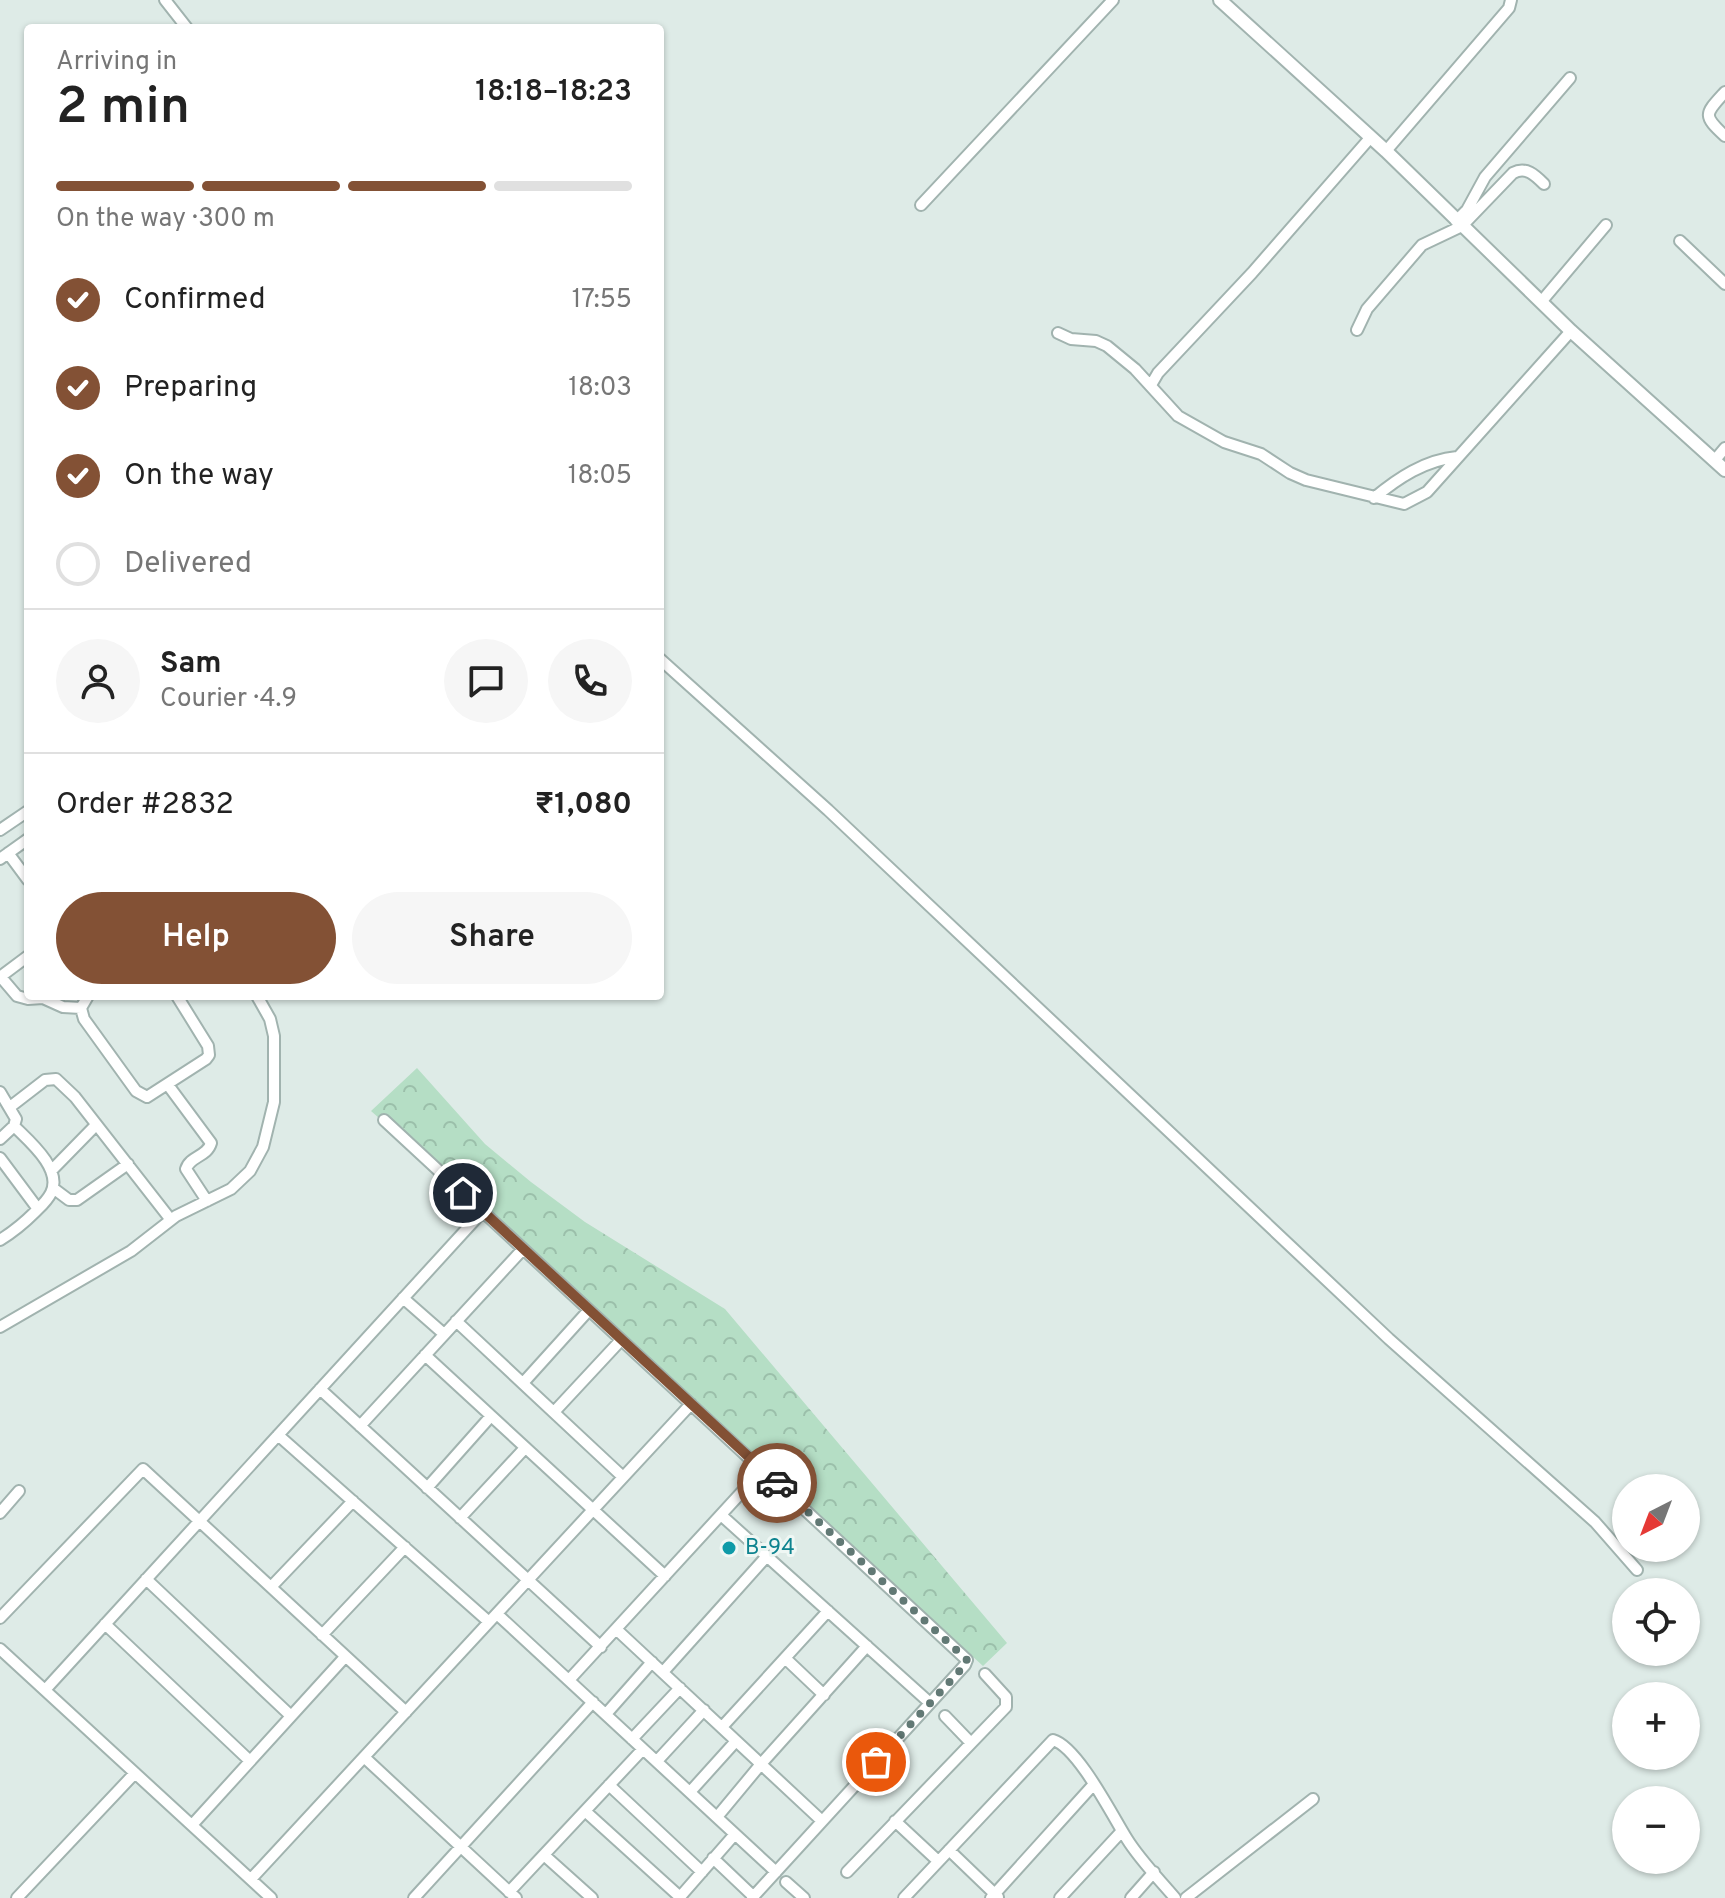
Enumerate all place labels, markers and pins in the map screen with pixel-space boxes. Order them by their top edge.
pin [429,1159,497,1227]
place label: B-94 [745,1535,795,1562]
marker: B-94 [720,1539,738,1557]
pin [842,1728,910,1796]

